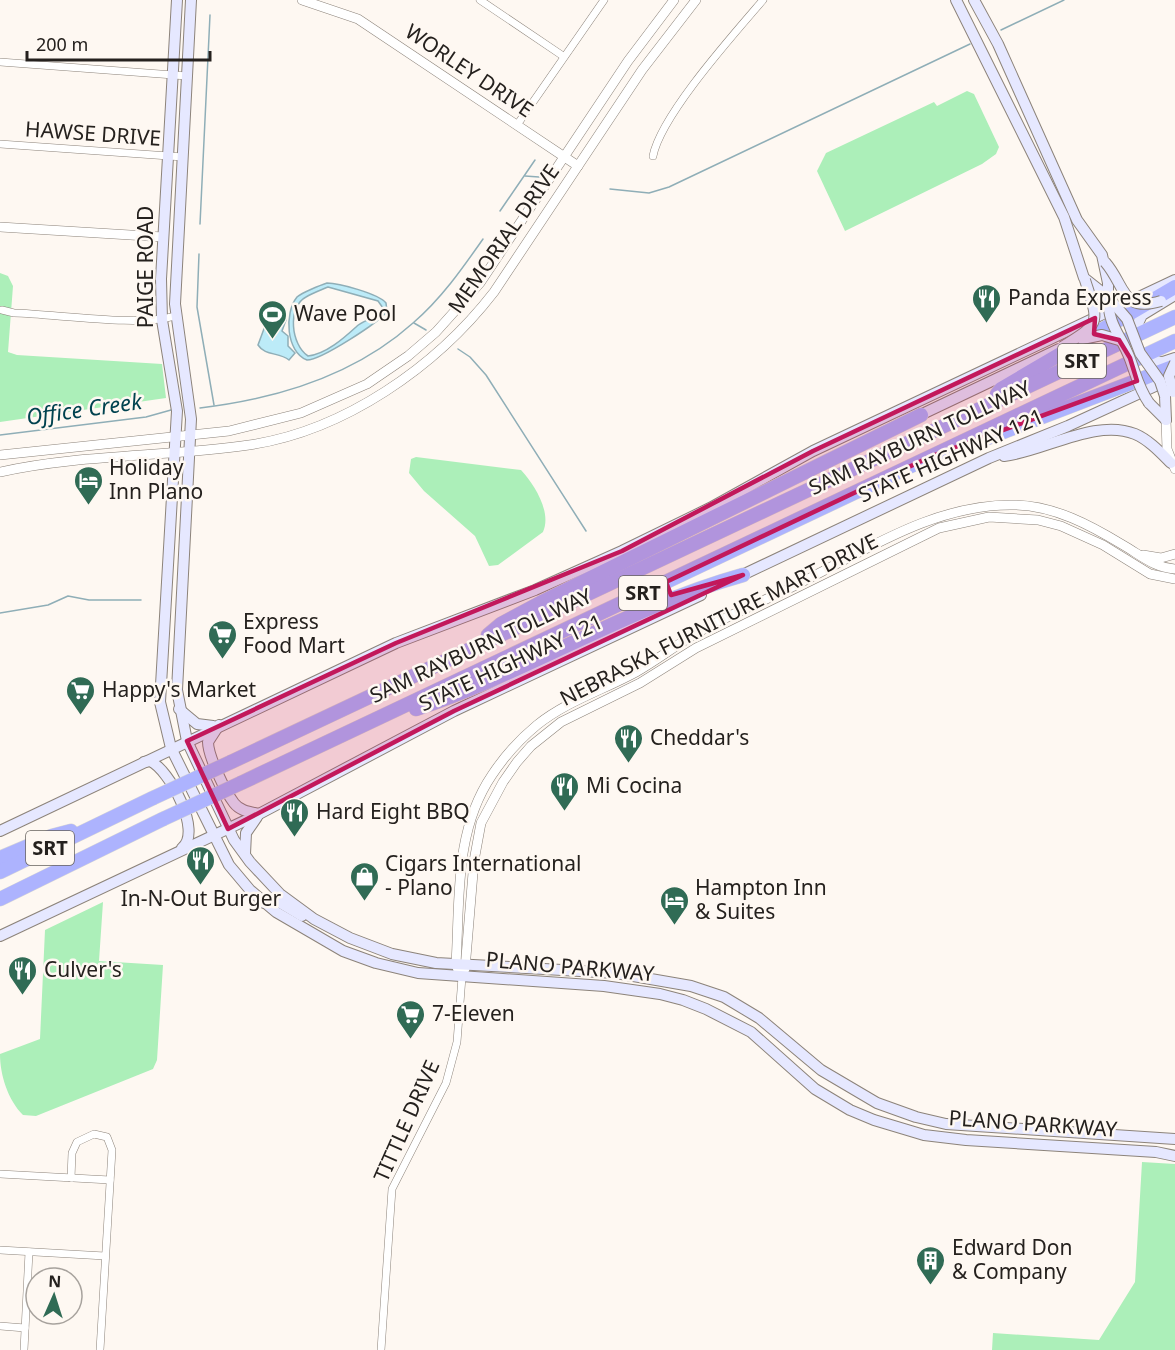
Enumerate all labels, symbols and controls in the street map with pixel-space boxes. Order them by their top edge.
street label: WORLEY DRIVE [400,17,539,123]
scale bar [27,24,210,62]
text: 200 m [36,32,88,56]
street label: HAWSE DRIVE [24,114,162,152]
street label: MEMORIAL DRIVE [441,158,565,319]
street label: PAIGE ROAD [131,206,159,328]
restaurant icon: Panda Express [971,282,1003,324]
place label: Panda Express [1008,283,1152,311]
sports icon: Wave Pool [257,298,289,340]
place label: Wave Pool [294,299,396,327]
road number: SRT [1058,344,1106,378]
street label: SAM RAYBURN TOLLWAY [804,373,1035,501]
water label: Office Creek [24,385,145,431]
street label: STATE HIGHWAY 121 [853,402,1048,509]
place label: Holiday Inn Plano [109,453,203,505]
hotel icon: Holiday Inn Plano [72,464,104,506]
street label: NEBRASKA FURNITURE MART DRIVE [555,526,882,712]
road number: SRT [619,576,667,610]
street label: SAM RAYBURN TOLLWAY [365,581,596,709]
place label: Express Food Mart [243,607,345,659]
street label: STATE HIGHWAY 121 [414,607,607,717]
supermarket icon: Express Food Mart [206,618,238,660]
supermarket icon: Happy's Market [65,674,97,716]
place label: Happy's Market [102,675,256,703]
restaurant icon: Cheddar's [613,722,645,764]
place label: Cheddar's [650,723,749,751]
restaurant icon: Mi Cocina [549,770,581,812]
place label: Mi Cocina [586,771,682,799]
restaurant icon: Hard Eight BBQ [279,796,311,838]
place label: Hard Eight BBQ [316,797,470,825]
road number: SRT [26,831,74,865]
restaurant icon: In-N-Out Burger [185,844,217,886]
place label: Cigars International - Plano [385,849,581,901]
shop icon: Cigars International - Plano [348,860,380,902]
place label: Hampton Inn & Suites [695,873,827,925]
place label: In-N-Out Burger [121,884,282,912]
hotel icon: Hampton Inn & Suites [658,884,690,926]
street label: PLANO PARKWAY [485,945,656,987]
restaurant icon: Culver's [7,954,39,996]
place label: Culver's [44,955,122,983]
supermarket icon: 7-Eleven [395,998,427,1040]
place label: 7-Eleven [432,999,515,1027]
street label: TITTLE DRIVE [367,1055,445,1186]
street label: PLANO PARKWAY [948,1103,1118,1143]
place label: Edward Don & Company [952,1233,1073,1285]
building icon: Edward Don & Company [915,1244,947,1286]
north arrow [24,1266,84,1326]
text: N [48,1270,62,1292]

